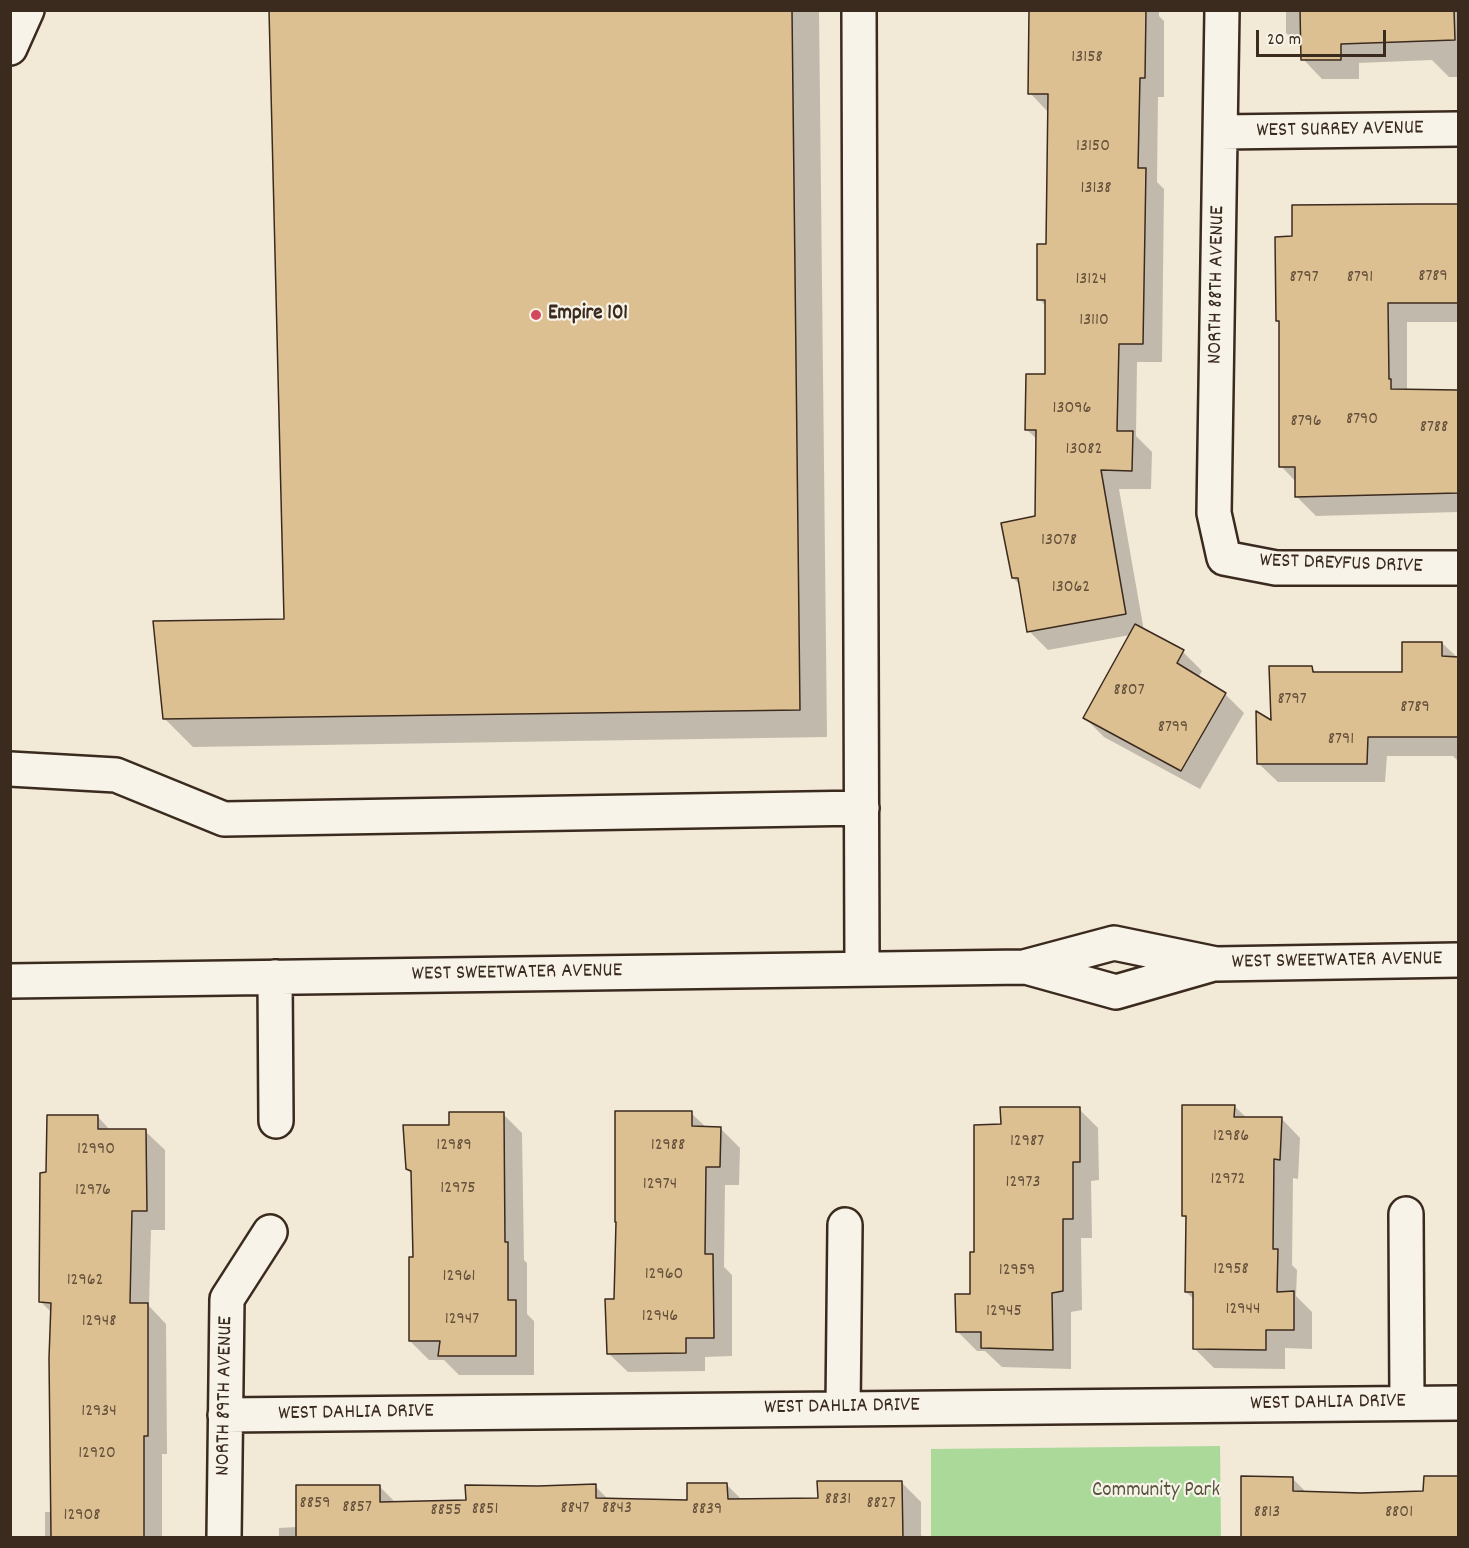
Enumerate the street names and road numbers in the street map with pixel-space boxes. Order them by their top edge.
street label: WEST SURREY AVENUE [1256,117,1424,145]
street label: NORTH 88TH AVENUE [1204,206,1232,364]
street label: WEST DREYFUS DRIVE [1259,550,1423,580]
street label: WEST SWEETWATER AVENUE [1232,948,1442,976]
street label: WEST SWEETWATER AVENUE [412,960,622,988]
street label: NORTH 89TH AVENUE [212,1316,240,1476]
street label: WEST DAHLIA DRIVE [1250,1390,1406,1418]
street label: WEST DAHLIA DRIVE [764,1394,920,1422]
street label: WEST DAHLIA DRIVE [278,1400,434,1428]

